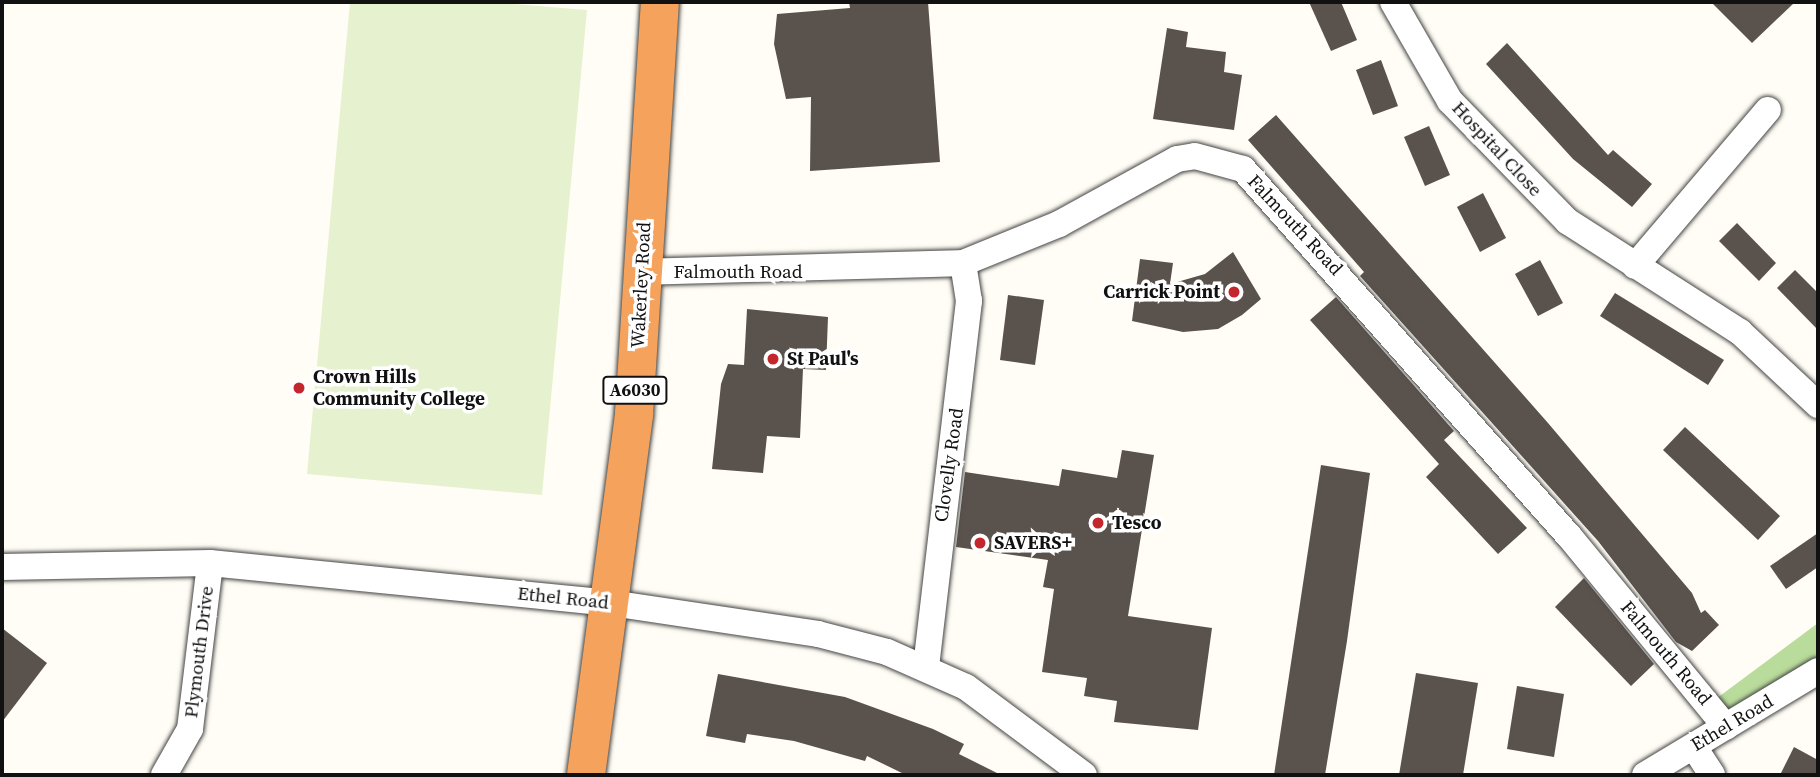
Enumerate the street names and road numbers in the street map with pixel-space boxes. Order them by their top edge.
street label: Hospital Close [1447,97,1547,201]
street label: Falmouth Road [1243,170,1347,280]
street label: Wakerley Road [626,221,656,349]
street label: Falmouth Road [673,261,803,283]
road number: A6030 [602,376,668,404]
street label: Clovelly Road [930,406,968,524]
street label: Ethel Road [516,582,610,614]
street label: Plymouth Drive [180,585,218,719]
street label: Falmouth Road [1616,596,1716,710]
street label: Ethel Road [1687,690,1777,756]

